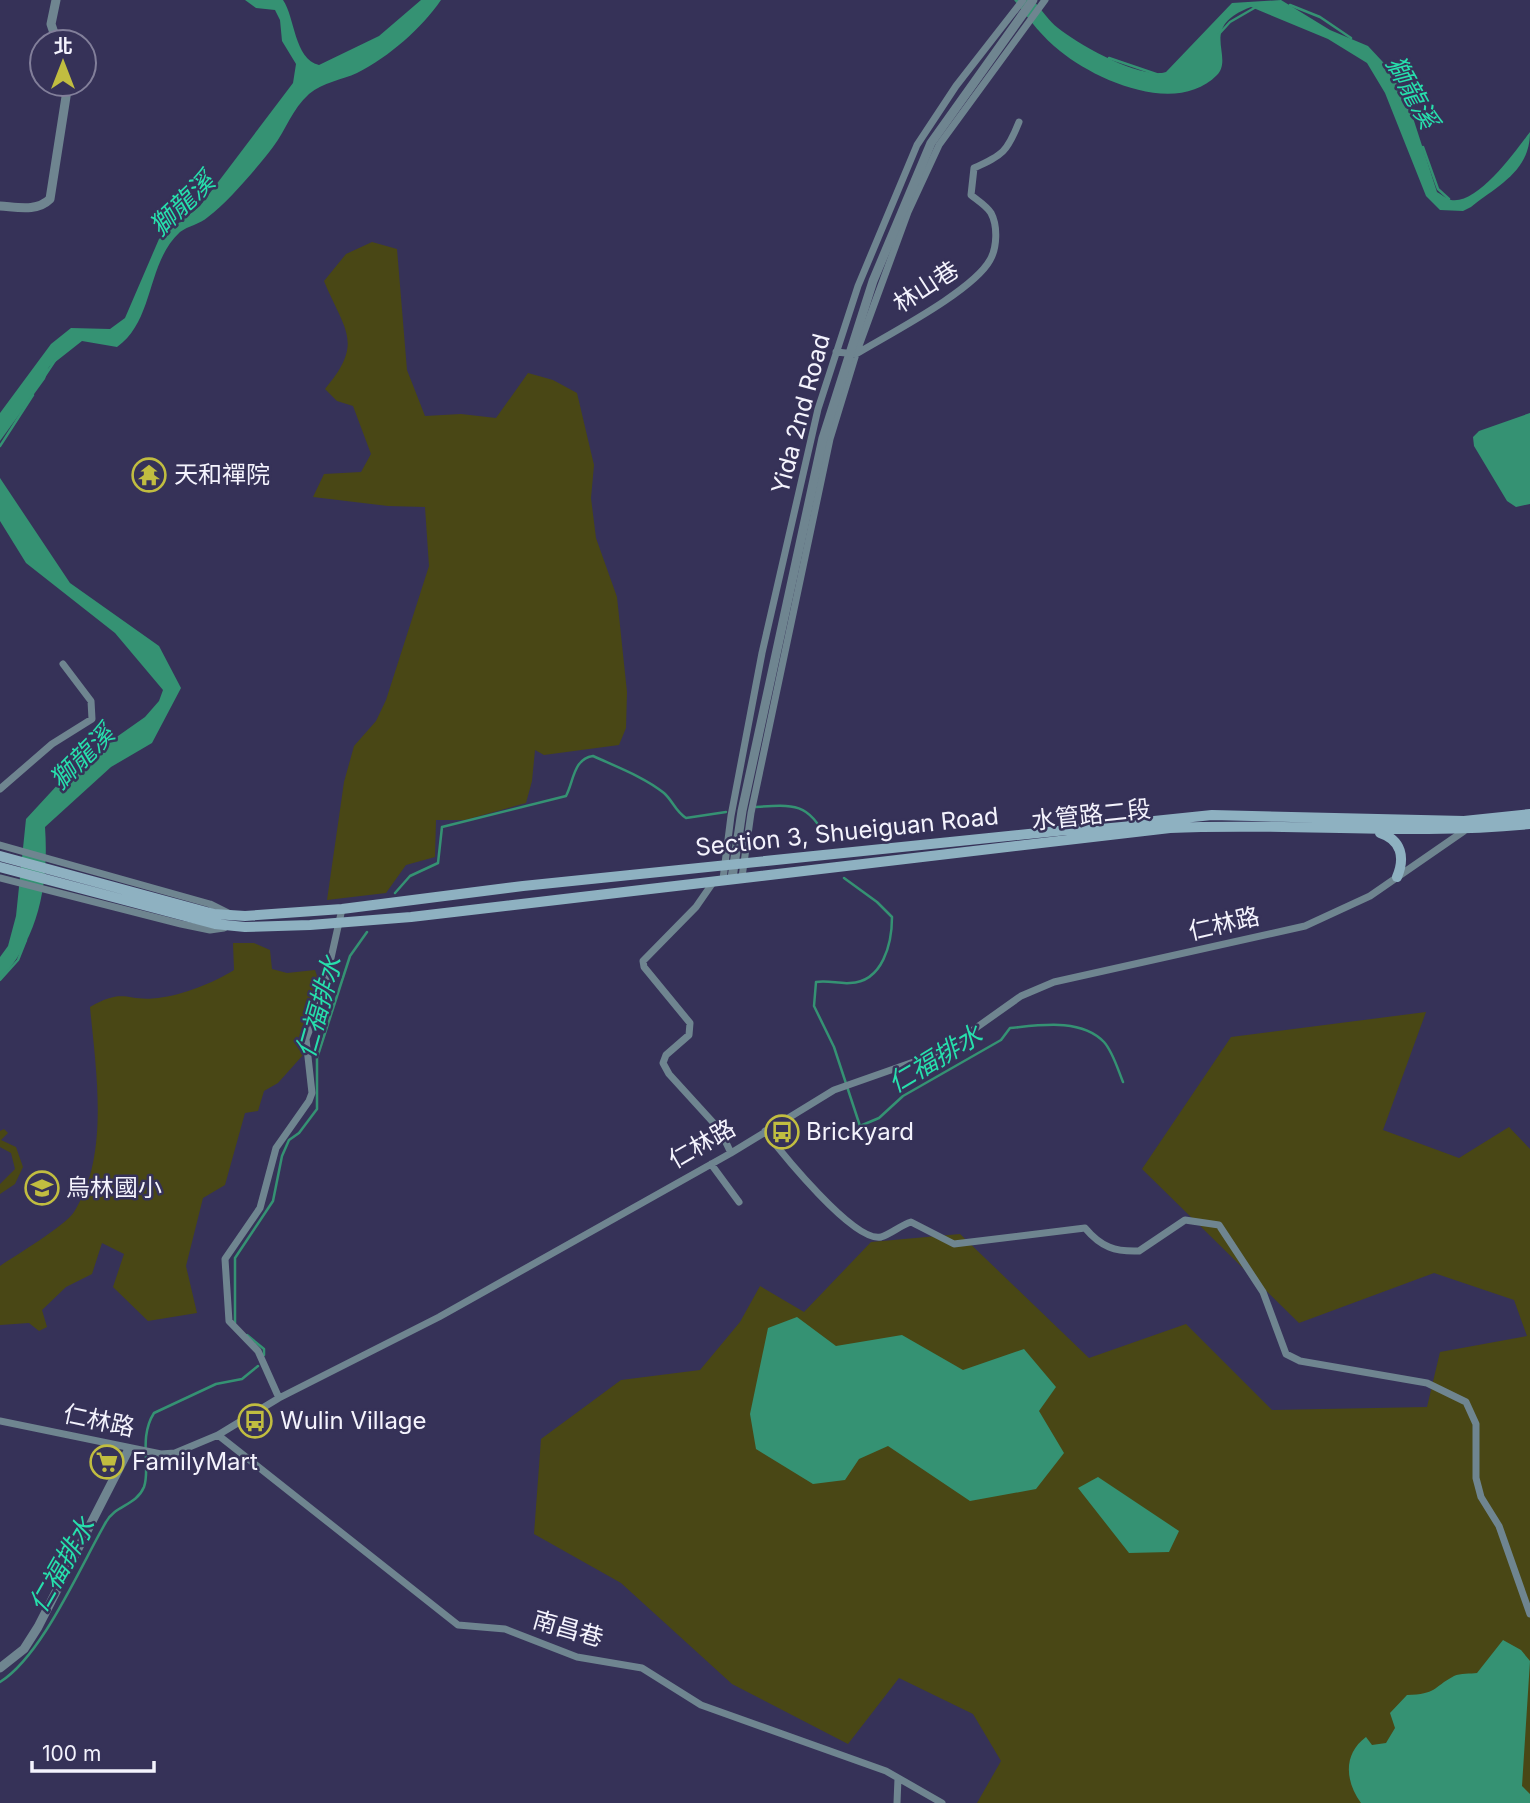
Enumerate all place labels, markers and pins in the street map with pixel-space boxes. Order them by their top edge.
temple icon: 天和禪院 [130,456,168,494]
place label: 天和禪院 [174,460,270,489]
bus stop icon: Brickyard [763,1113,801,1151]
place label: Brickyard [806,1117,914,1146]
school or university icon: 烏林國小 [23,1169,61,1207]
place label: 烏林國小 [66,1173,162,1202]
bus stop icon: Wulin Village [236,1402,274,1440]
place label: Wulin Village [280,1406,427,1435]
supermarket icon: FamilyMart [88,1443,126,1481]
place label: FamilyMart [132,1447,258,1476]

